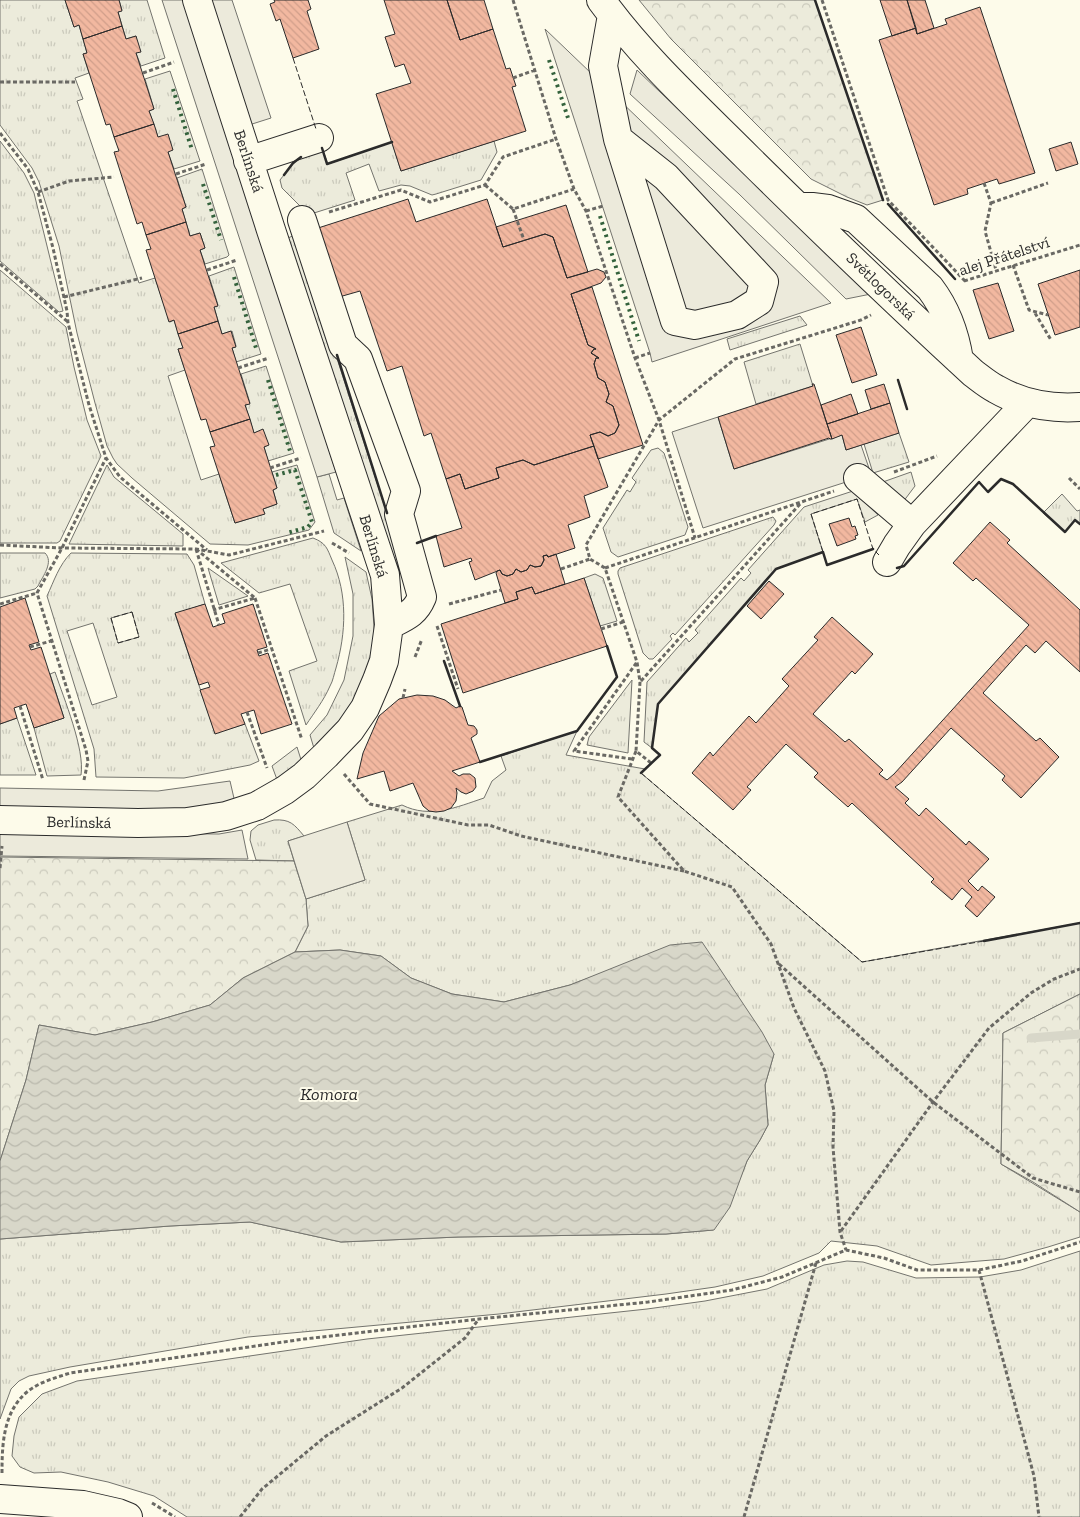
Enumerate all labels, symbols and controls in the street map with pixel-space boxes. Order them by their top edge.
street label: Berlínská [230,127,268,195]
street label: alej Přátelství [956,232,1052,280]
street label: Světlogorská [842,248,920,324]
street label: Berlínská [355,512,393,580]
street label: Berlínská [46,812,112,832]
water label: Komora [300,1083,358,1105]

